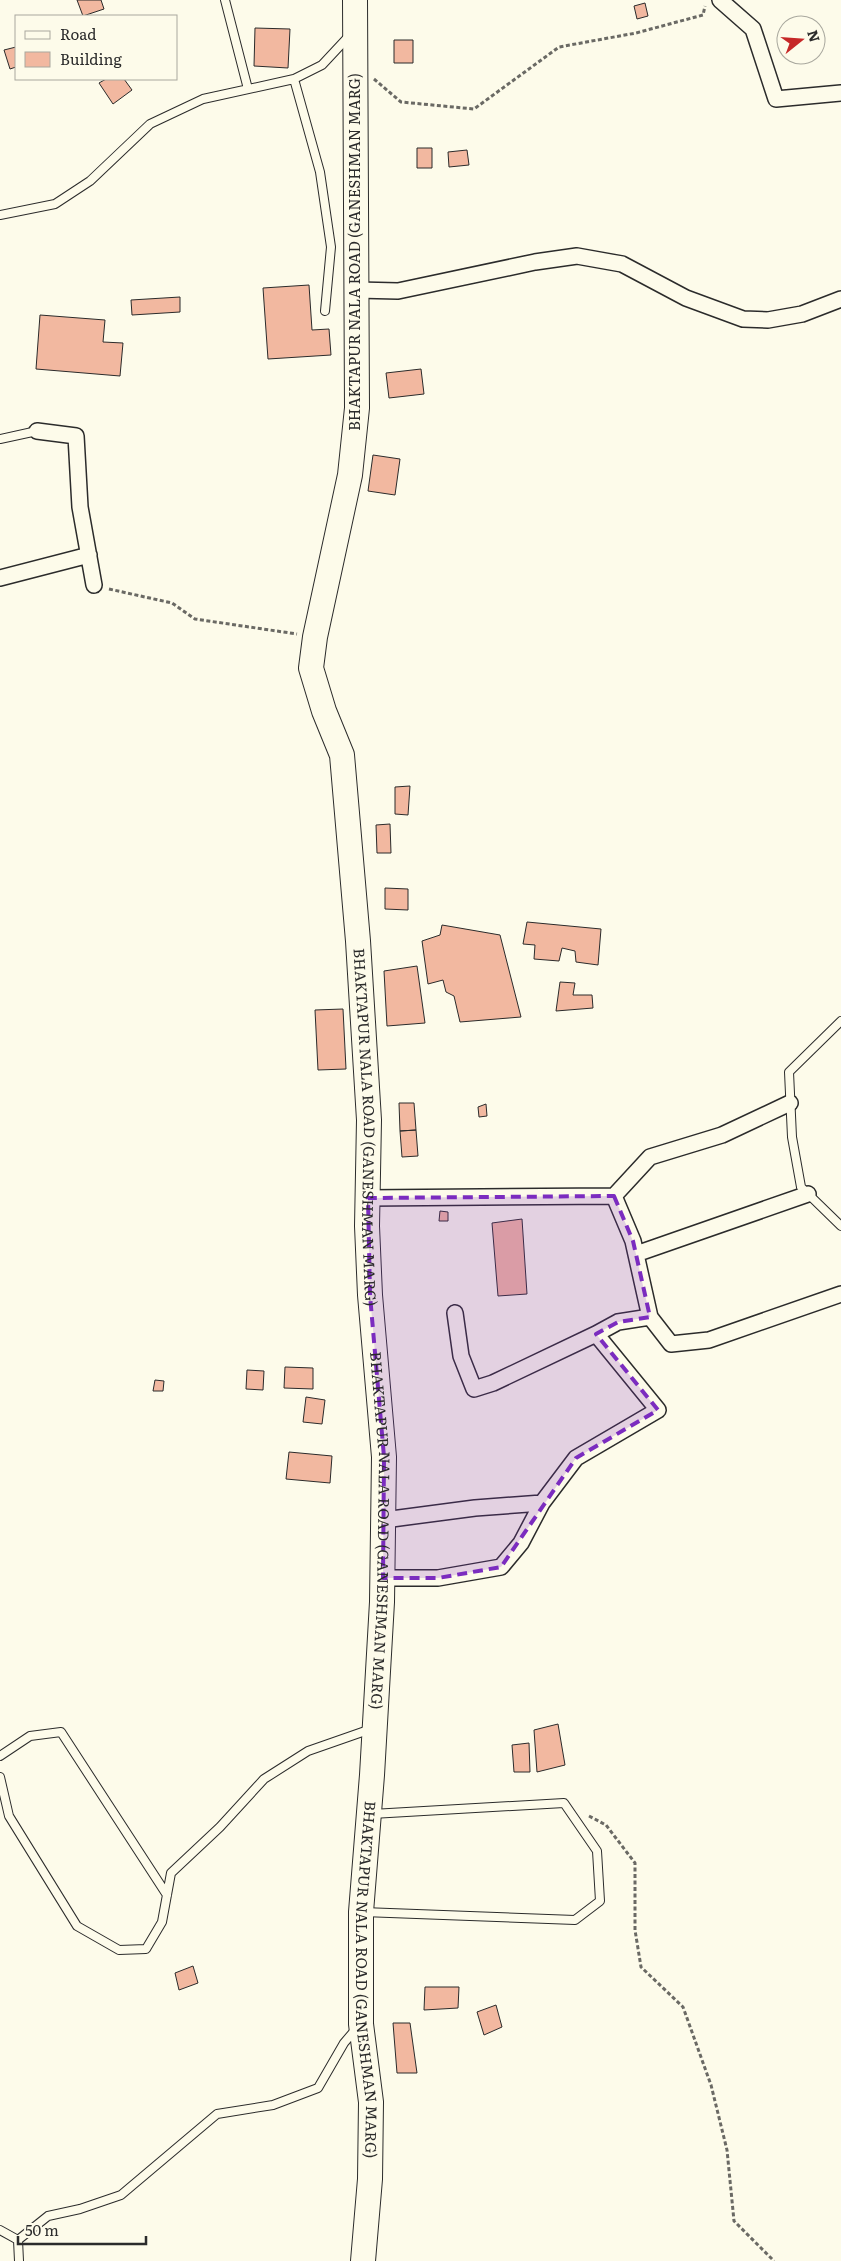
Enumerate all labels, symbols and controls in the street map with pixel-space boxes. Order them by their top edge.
legend [15,15,178,80]
north arrow [776,15,826,65]
text: Road [60,22,96,45]
text: N [803,27,826,45]
text: Building [60,47,122,70]
street label: BHAKTAPUR NALA ROAD (GANESHMAN MARG) [342,73,365,431]
street label: BHAKTAPUR NALA ROAD (GANESHMAN MARG) [348,947,384,1307]
street label: BHAKTAPUR NALA ROAD (GANESHMAN MARG) [365,1351,397,1710]
street label: BHAKTAPUR NALA ROAD (GANESHMAN MARG) [351,1800,384,2158]
scale bar [18,2214,145,2246]
text: 50 m [25,2218,59,2241]

